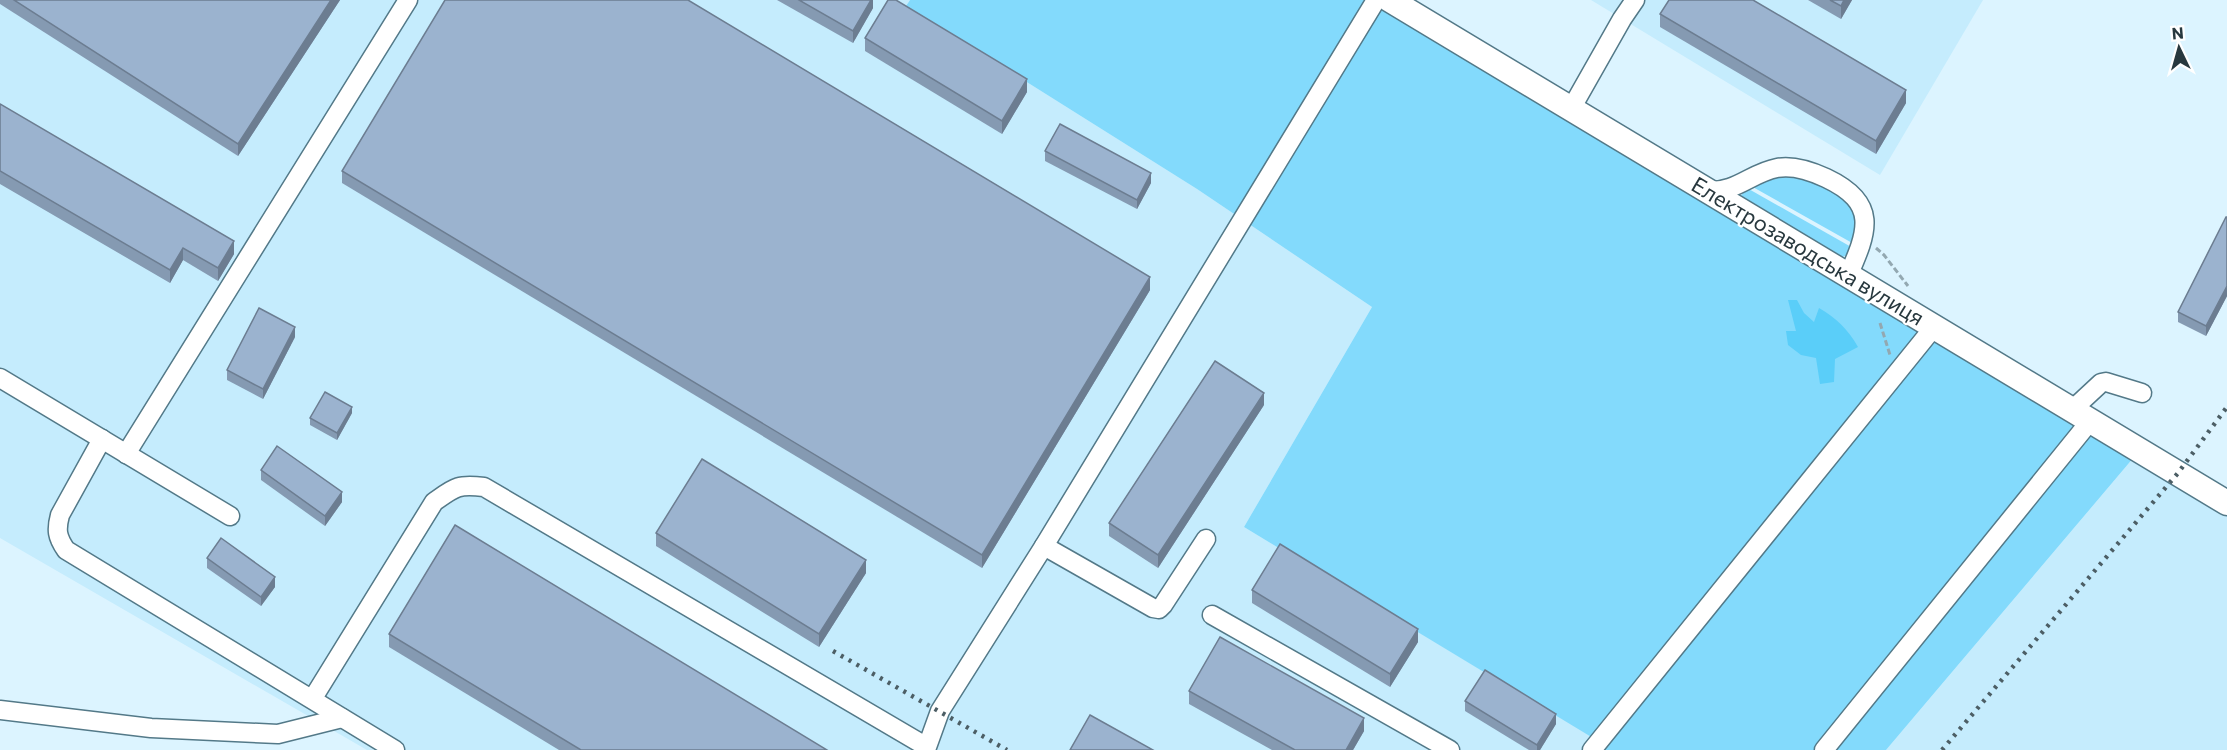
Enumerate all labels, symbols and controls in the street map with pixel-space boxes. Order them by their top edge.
north arrow [2149,18,2209,78]
text: N [2171,23,2184,43]
street label: Електрозаводська вулиця [1687,170,1929,331]

